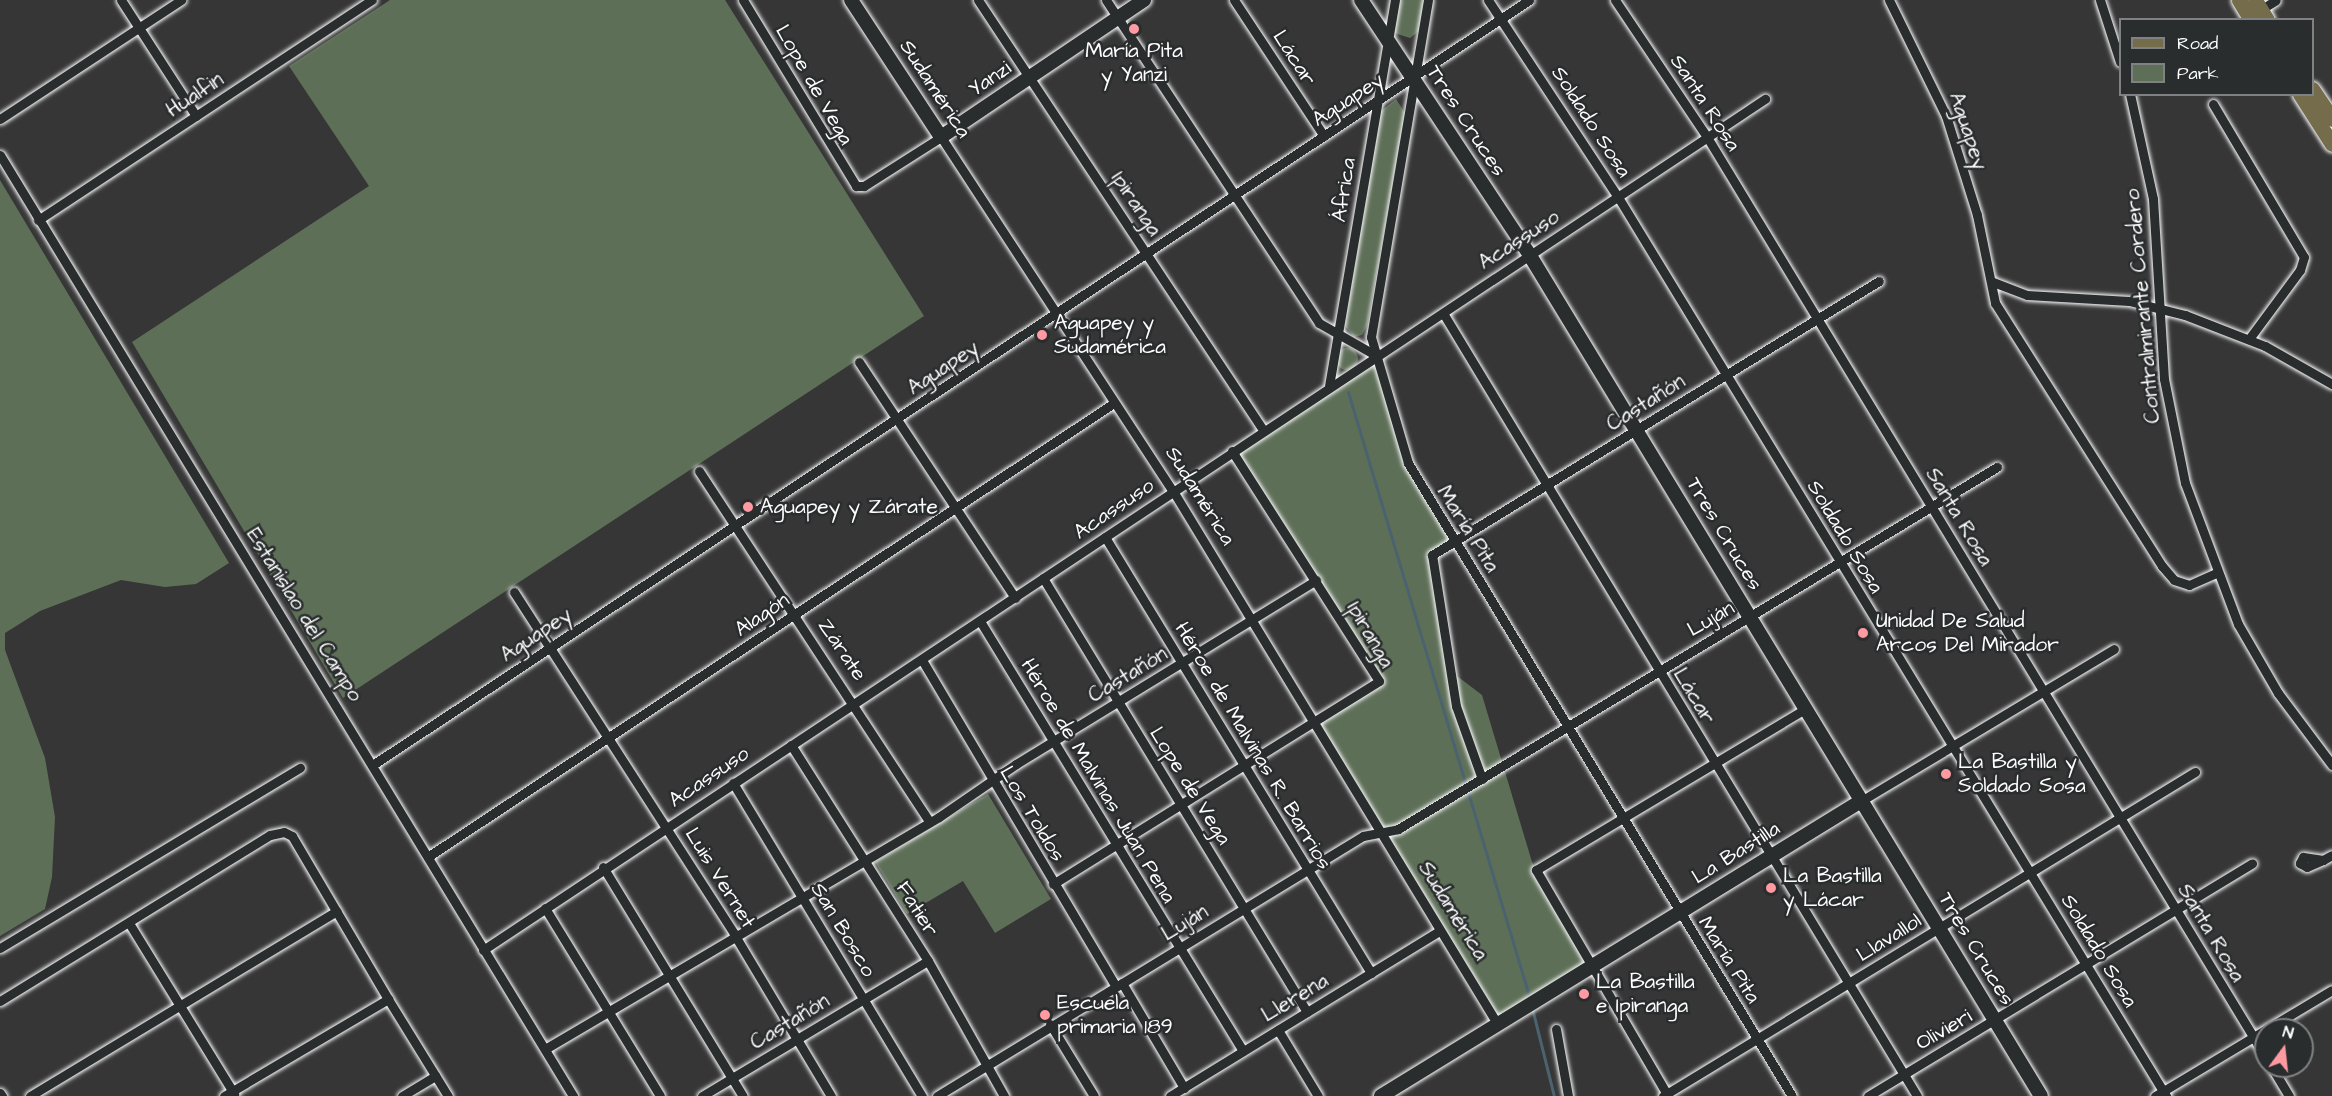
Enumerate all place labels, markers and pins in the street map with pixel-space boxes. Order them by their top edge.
marker: María Pita y Yanzi [1127,22,1141,36]
place label: María Pita y Yanzi [1085,38,1183,88]
place label: Aguapey y Sudamérica [1054,310,1166,360]
marker: Aguapey y Sudamérica [1035,328,1049,342]
place label: Aguapey y Zárate [760,494,938,520]
marker: Aguapey y Zárate [741,500,755,514]
place label: Unidad De Salud Arcos Del Mirador [1876,608,2059,658]
marker: Unidad De Salud Arcos Del Mirador [1854,624,1872,642]
place label: La Bastilla y Soldado Sosa [1958,749,2086,799]
marker: La Bastilla y Soldado Sosa [1939,767,1953,781]
place label: La Bastilla y Lácar [1783,863,1882,913]
marker: La Bastilla y Lácar [1764,881,1778,895]
place label: La Bastilla e Ipiranga [1596,969,1695,1019]
marker: La Bastilla e Ipiranga [1577,987,1591,1001]
place label: Escuela primaria 189 [1057,990,1173,1040]
marker: Escuela primaria 189 [1038,1008,1052,1022]

